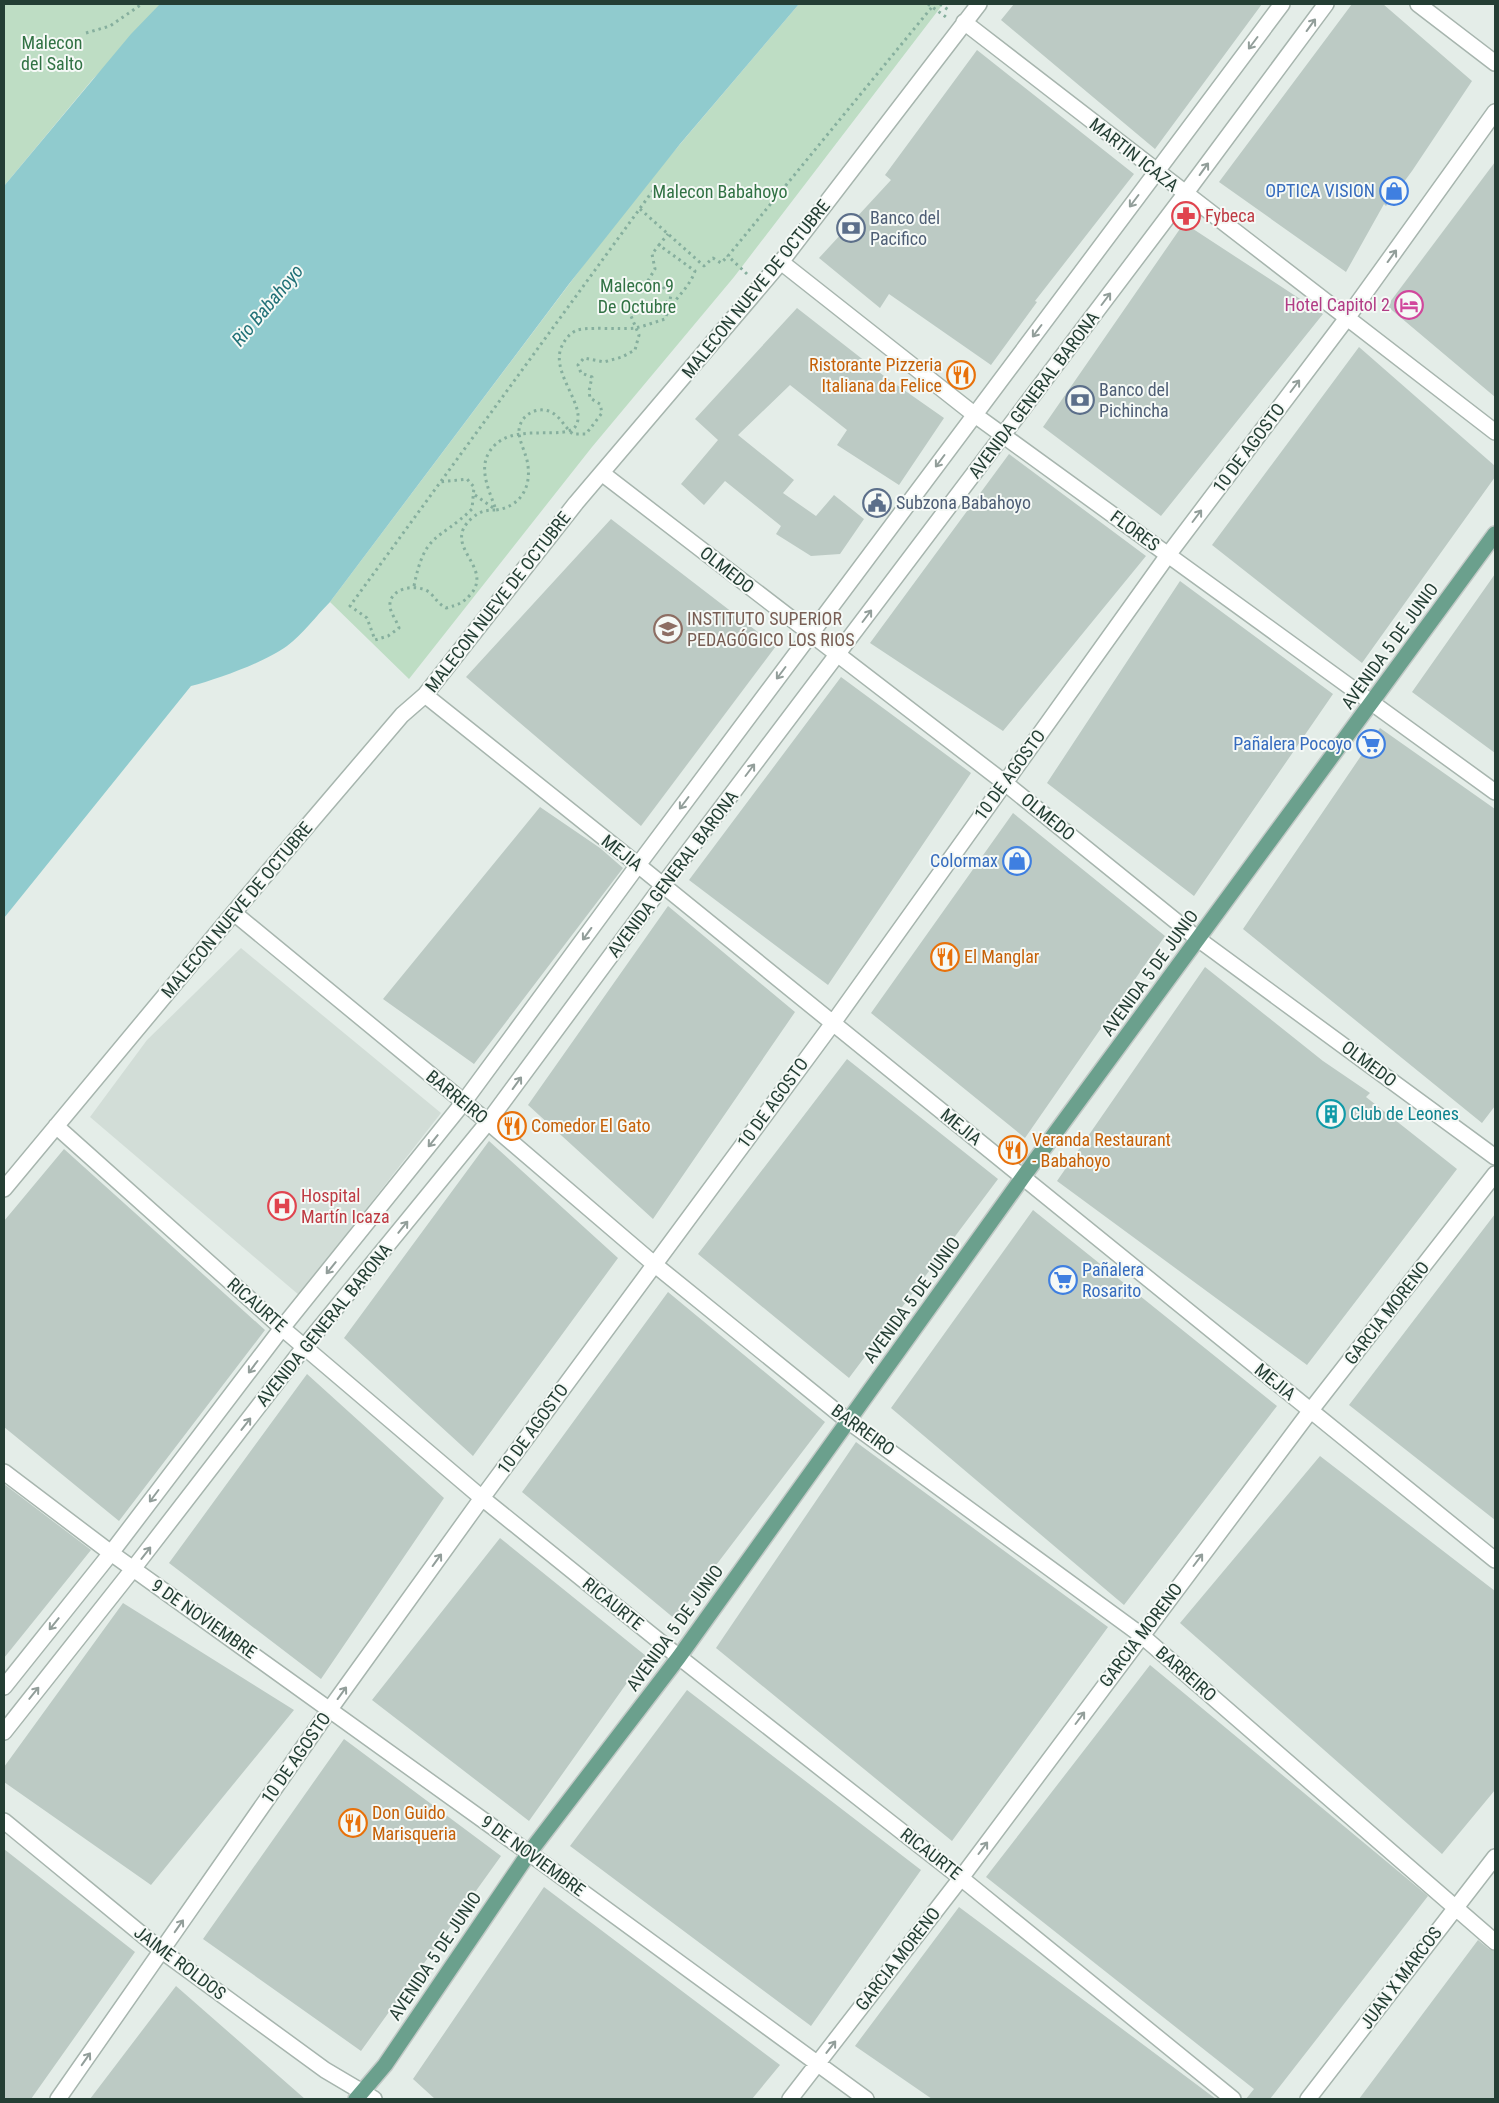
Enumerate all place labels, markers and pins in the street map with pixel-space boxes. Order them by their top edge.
shop icon: OPTICA VISION [1379,176,1409,206]
place label: OPTICA VISION [1265,180,1375,201]
pharmacy icon: Fybeca [1171,201,1201,231]
place label: Fybeca [1205,205,1255,226]
place label: Banco del Pacifico [870,207,940,249]
bank icon: Banco del Pacifico [836,213,866,243]
hotel icon: Hotel Capitol 2 [1394,290,1424,320]
place label: Hotel Capitol 2 [1285,294,1390,315]
place label: Ristorante Pizzeria Italiana da Felice [809,354,942,396]
restaurant icon: Ristorante Pizzeria Italiana da Felice [946,360,976,390]
place label: Banco del Pichincha [1099,379,1169,421]
bank icon: Banco del Pichincha [1065,385,1095,415]
public building icon: Subzona Babahoyo [862,488,892,518]
place label: Subzona Babahoyo [896,492,1031,513]
place label: INSTITUTO SUPERIOR PEDAGÓGICO LOS RIOS [687,608,855,650]
school or university icon: INSTITUTO SUPERIOR PEDAGÓGICO LOS RIOS [653,614,683,644]
supermarket icon: Pañalera Pocoyo [1356,729,1386,759]
place label: Pañalera Pocoyo [1233,733,1352,754]
shop icon: Colormax [1002,846,1032,876]
place label: Colormax [930,850,998,871]
restaurant icon: El Manglar [930,942,960,972]
place label: El Manglar [964,946,1040,967]
building icon: Club de Leones [1316,1099,1346,1129]
place label: Club de Leones [1350,1103,1459,1124]
restaurant icon: Comedor El Gato [497,1111,527,1141]
place label: Comedor El Gato [531,1115,650,1136]
place label: Veranda Restaurant - Babahoyo [1032,1129,1171,1171]
restaurant icon: Veranda Restaurant - Babahoyo [998,1135,1028,1165]
place label: Hospital Martín Icaza [301,1185,390,1227]
hospital icon: Hospital Martín Icaza [267,1191,297,1221]
place label: Pañalera Rosarito [1082,1259,1144,1301]
supermarket icon: Pañalera Rosarito [1048,1265,1078,1295]
place label: Don Guido Marisqueria [372,1802,456,1844]
restaurant icon: Don Guido Marisqueria [338,1808,368,1838]

